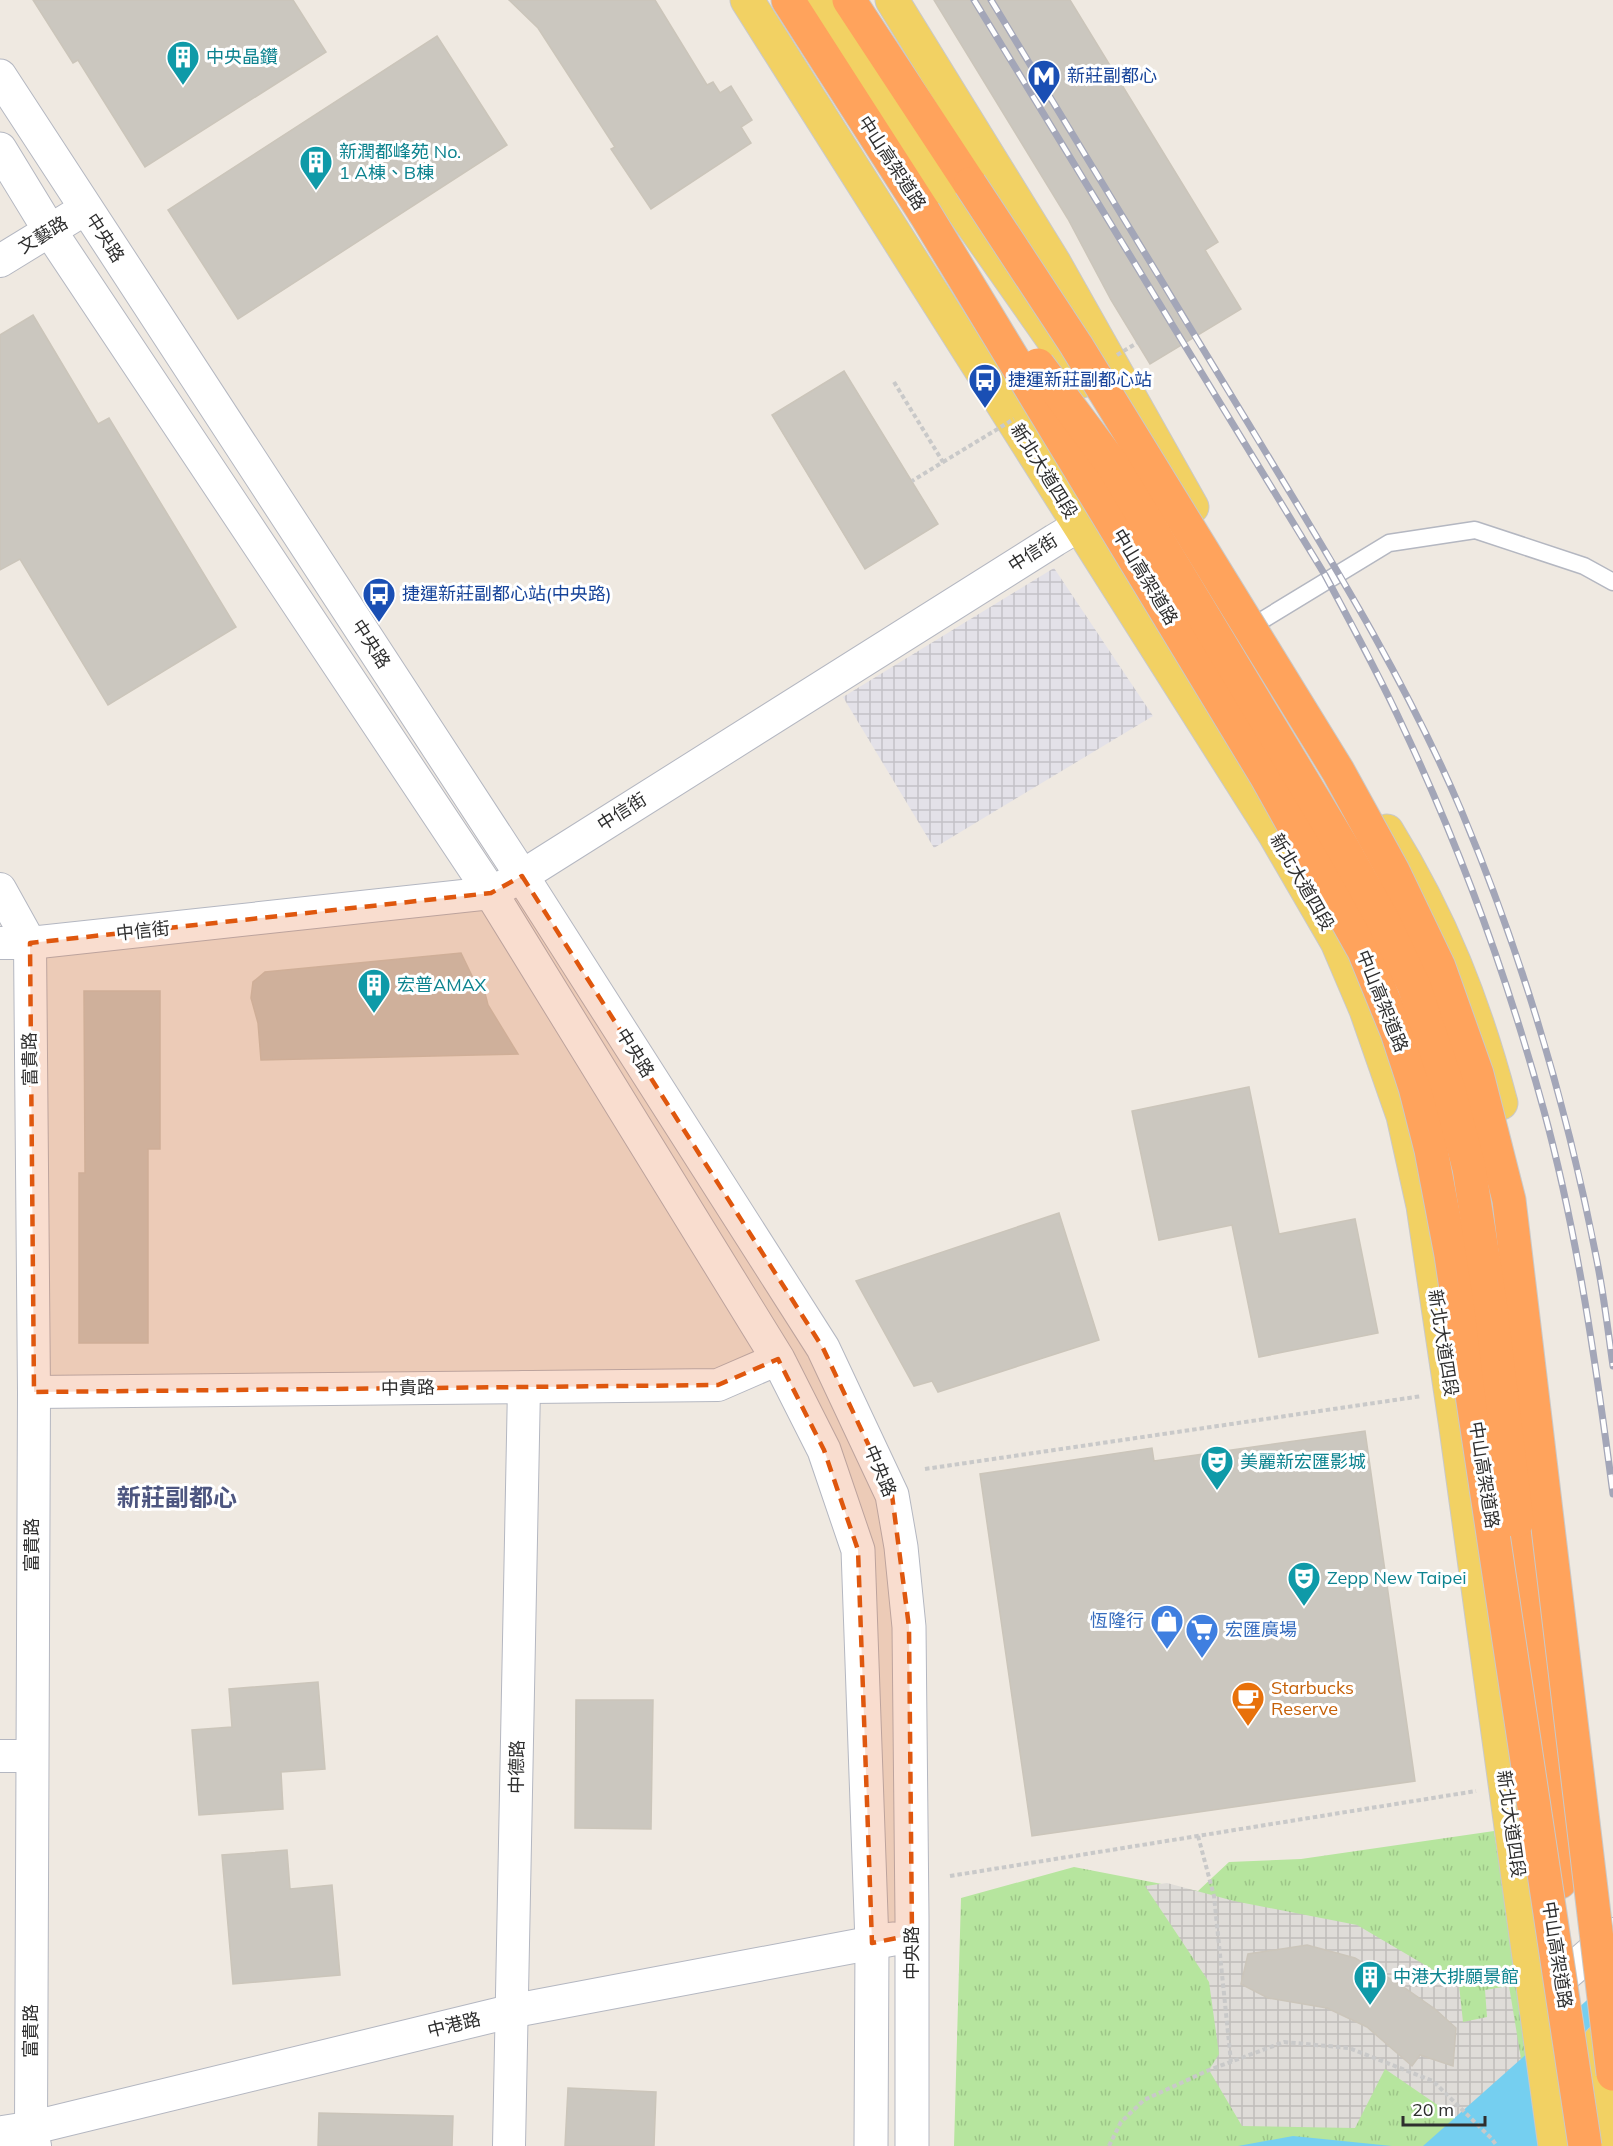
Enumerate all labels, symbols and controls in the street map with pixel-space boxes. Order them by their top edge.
building icon: 中央晶鑽 [165,39,201,86]
place label: 中央晶鑽 [206,45,278,68]
metro station icon: 新莊副都心 [1026,58,1062,105]
place label: 新莊副都心 [1067,64,1157,87]
street label: 中山高架道路 [853,111,931,214]
place label: 新潤都峰苑 No. 1 A棟、B棟 [339,140,461,184]
building icon: 新潤都峰苑 No. 1 A棟、B棟 [298,144,334,191]
street label: 中央路 [81,209,130,267]
street label: 文藝路 [14,211,72,258]
bus stop icon: 捷運新莊副都心站 [967,362,1003,409]
place label: 捷運新莊副都心站 [1008,368,1152,391]
street label: 新北大道四段 [1006,419,1083,523]
street label: 中山高架道路 [1108,525,1183,629]
street label: 中信街 [1004,529,1062,577]
bus stop icon: 捷運新莊副都心站(中央路) [361,576,397,623]
place label: 捷運新莊副都心站(中央路) [402,582,611,605]
street label: 中央路 [347,615,396,673]
street label: 中信街 [593,788,651,836]
street label: 新北大道四段 [1265,829,1339,934]
street label: 中信街 [115,916,171,945]
street label: 中山高架道路 [1352,946,1413,1055]
building icon: 宏普AMAX [356,967,392,1014]
place label: 宏普AMAX [397,973,487,996]
street label: 中央路 [611,1024,659,1082]
street label: 富貴路 [18,1032,41,1086]
street label: 新北大道四段 [1424,1288,1463,1398]
street label: 中貴路 [381,1376,435,1399]
street label: 中山高架道路 [1465,1420,1504,1530]
street label: 中央路 [859,1441,902,1500]
theatre icon: 美麗新宏匯影城 [1199,1444,1235,1491]
place label: 美麗新宏匯影城 [1240,1450,1366,1473]
district label: 新莊副都心 [117,1482,237,1512]
street label: 富貴路 [20,1518,43,1572]
theatre icon: Zepp New Taipei [1286,1560,1322,1607]
place label: Zepp New Taipei [1327,1566,1466,1589]
shop icon: 恆隆行 [1149,1603,1185,1650]
place label: 恆隆行 [1090,1609,1144,1632]
supermarket icon: 宏匯廣場 [1184,1612,1220,1659]
place label: 宏匯廣場 [1225,1618,1297,1641]
place label: Starbucks Reserve [1271,1676,1354,1720]
cafe icon: Starbucks Reserve [1230,1680,1266,1727]
street label: 中德路 [505,1740,528,1794]
street label: 新北大道四段 [1493,1769,1530,1879]
street label: 中山高架道路 [1538,1900,1577,2010]
street label: 中央路 [900,1926,923,1980]
building icon: 中港大排願景館 [1352,1959,1388,2006]
place label: 中港大排願景館 [1393,1965,1519,1988]
street label: 富貴路 [19,2004,42,2058]
street label: 中港路 [425,2007,483,2042]
scale bar [1403,2089,1486,2127]
text: 20 m [1412,2098,1454,2121]

